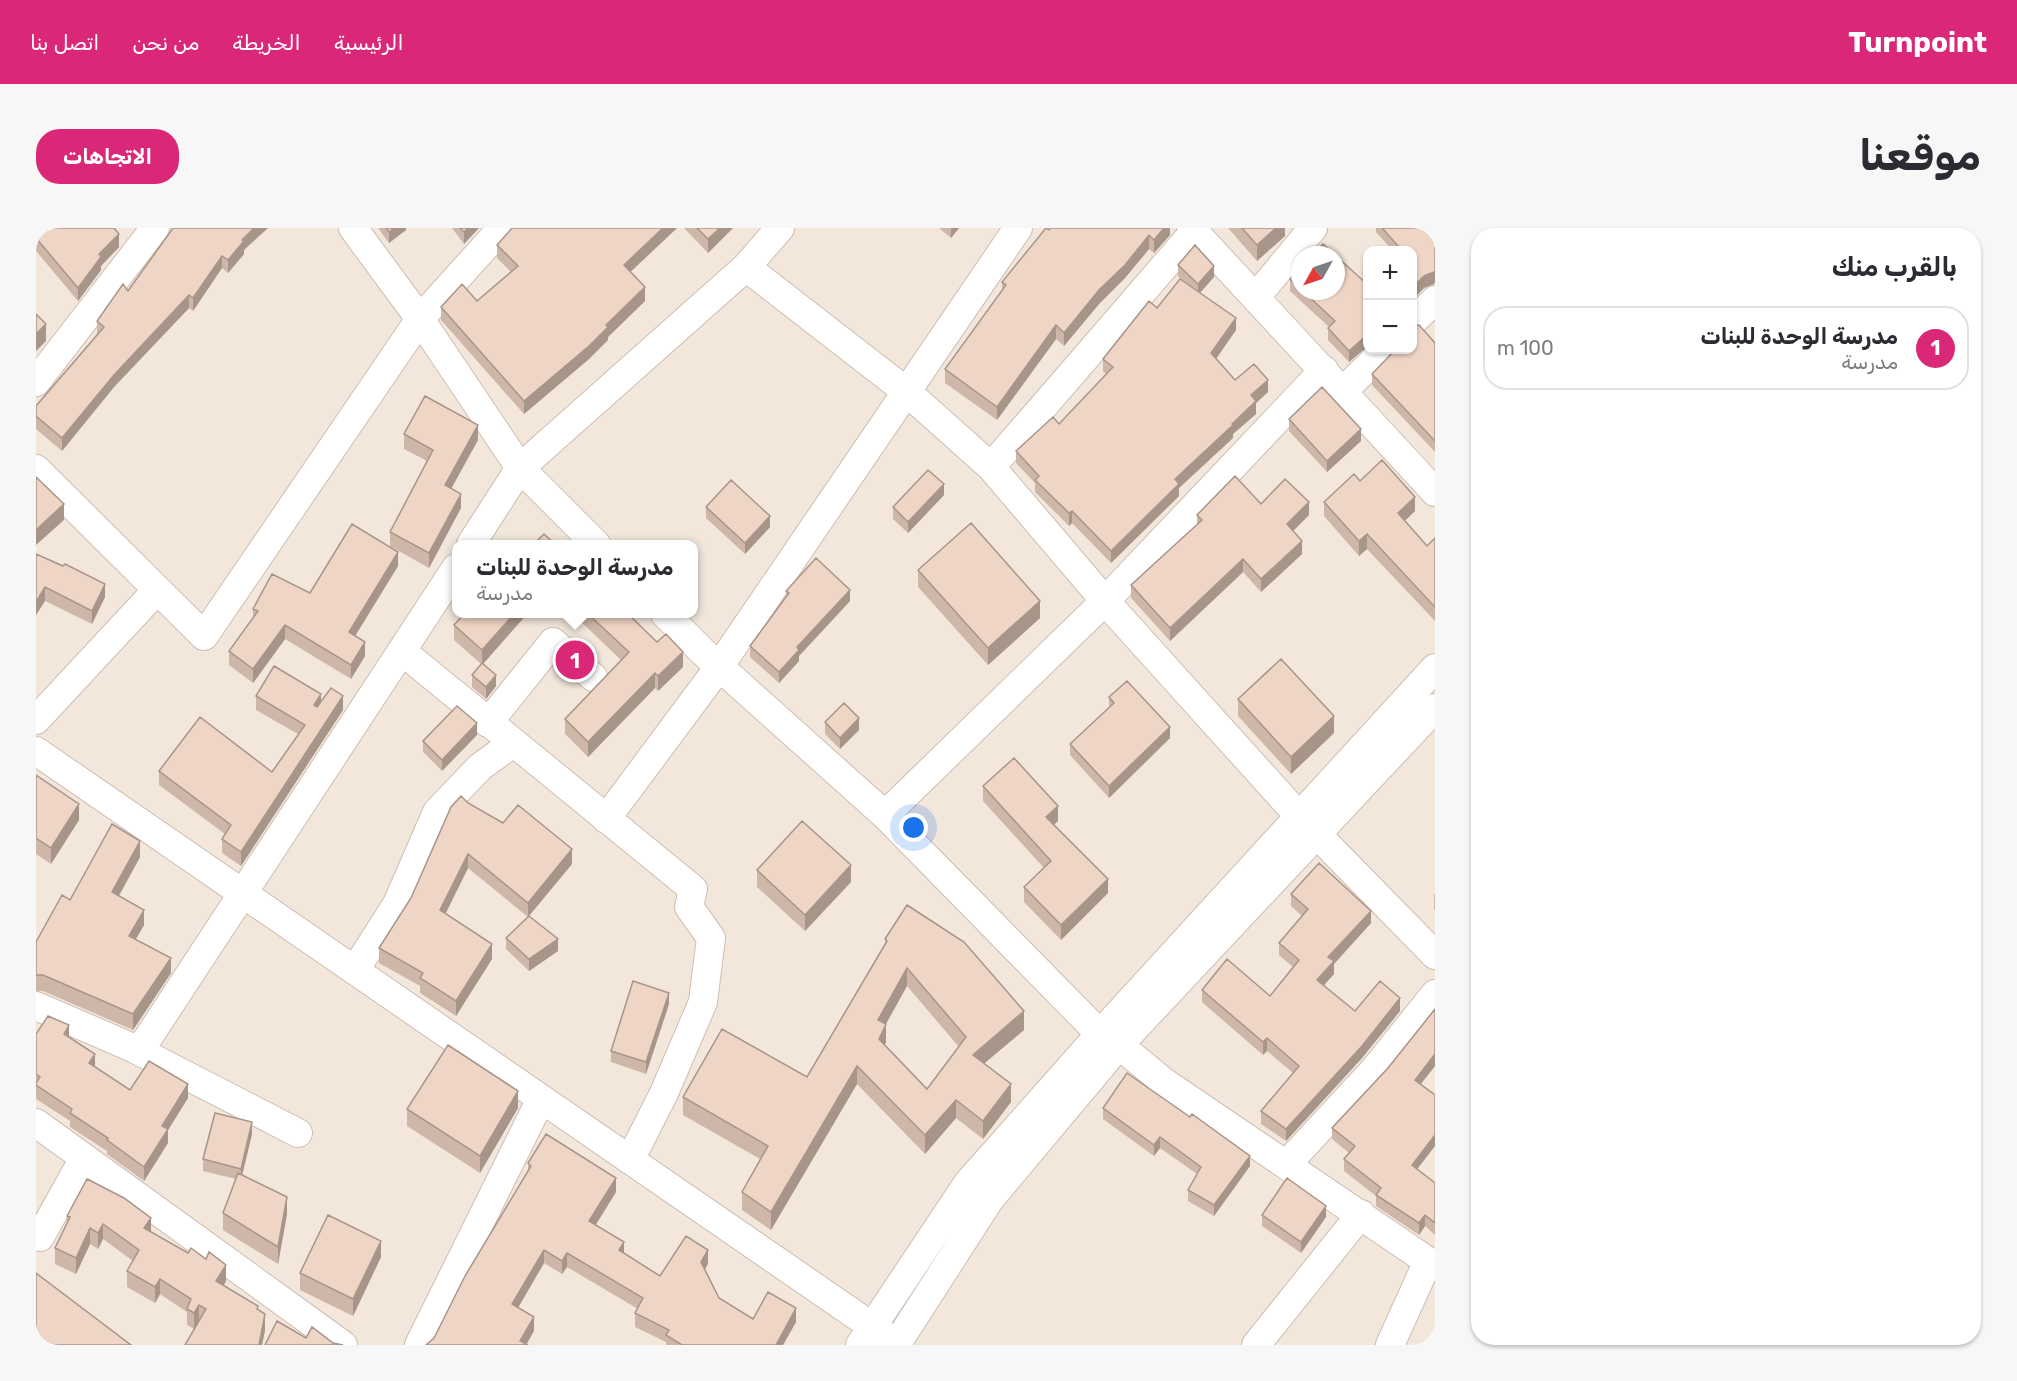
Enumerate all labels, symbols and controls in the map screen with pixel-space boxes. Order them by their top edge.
text: Turnpoint [1848,26,1987,59]
text: اتصل بنا [30,30,99,55]
text: من نحن [132,30,199,55]
text: الخريطة [232,30,301,55]
text: الرئيسية [334,30,404,55]
button: الاتجاهات [36,129,179,184]
text: موقعنا [1859,131,1981,181]
north arrow [1291,246,1345,300]
map controls [1363,246,1417,354]
button: + [1363,246,1417,300]
text: بالقرب منك [1832,252,1957,283]
button: − [1363,300,1417,354]
text: مدرسة الوحدة للبنات [1701,323,1898,350]
text: 100 m [1497,336,1554,360]
text: 1 [1931,336,1940,360]
text: مدرسة [1841,350,1898,374]
popup [452,540,698,618]
text: مدرسة الوحدة للبنات [476,554,674,581]
text: مدرسة [476,581,533,605]
pin: 1 [556,638,594,682]
your location [899,813,928,842]

